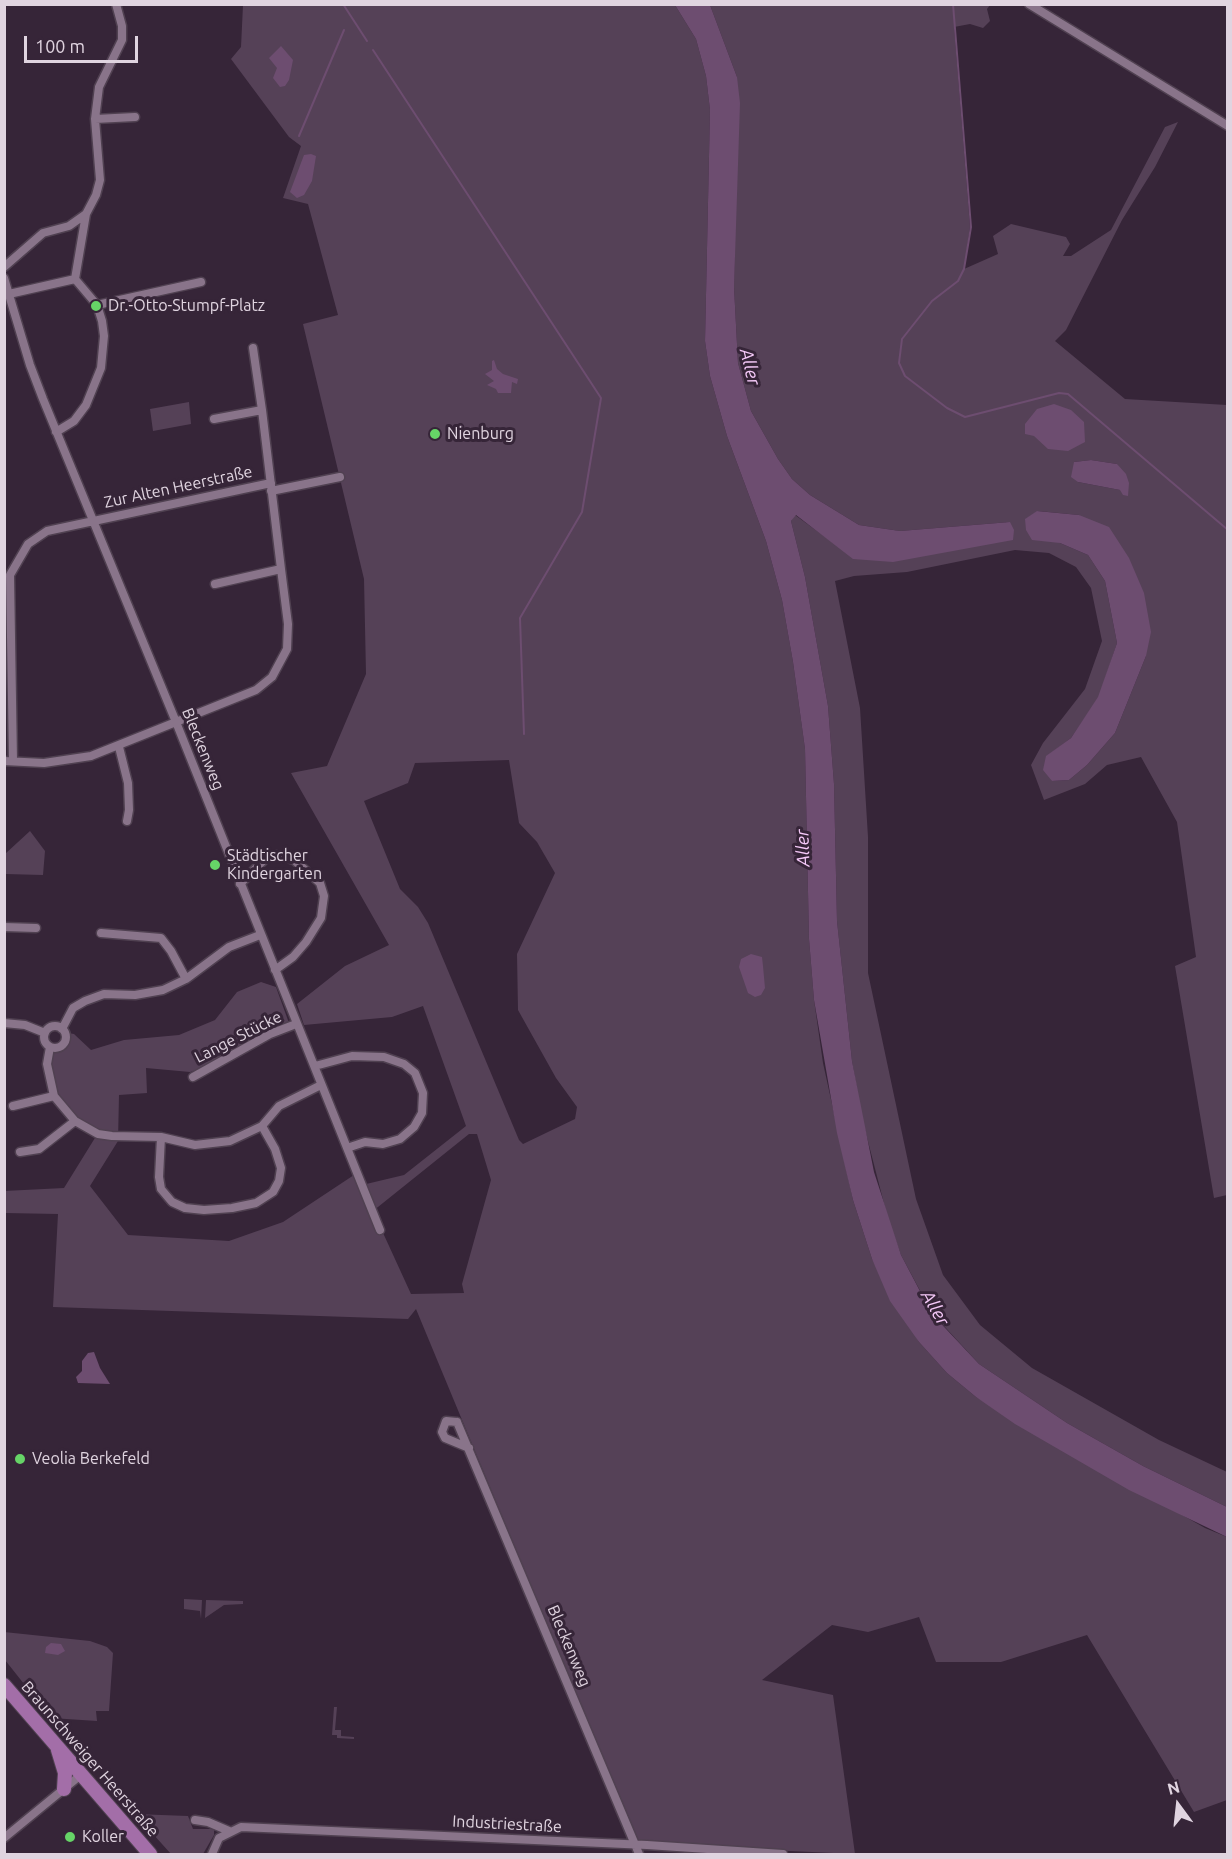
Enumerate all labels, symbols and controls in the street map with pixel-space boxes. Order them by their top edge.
scale bar [27,24,141,62]
text: 100 m [35,36,85,56]
place label: Dr.-Otto-Stumpf-Platz [108,296,265,316]
marker: Dr.-Otto-Stumpf-Platz [89,299,103,313]
water label: Aller [735,346,765,388]
place label: Nienburg [447,424,514,444]
marker: Nienburg [428,427,442,441]
street label: Zur Alten Heerstraße [102,462,254,512]
street label: Bleckenweg [178,705,228,793]
water label: Aller [792,829,814,867]
place label: Städtischer Kindergarten [227,846,322,884]
marker: Städtischer Kindergarten [208,858,222,872]
street label: Lange Stücke [191,1007,285,1067]
water label: Aller [916,1286,954,1330]
place label: Veolia Berkefeld [32,1449,150,1469]
marker: Veolia Berkefeld [13,1452,27,1466]
street label: Bleckenweg [543,1602,595,1690]
street label: Braunschweiger Heerstraße [17,1677,163,1841]
north arrow [1148,1775,1208,1835]
text: N [1165,1777,1181,1798]
street label: Industriestraße [452,1812,562,1836]
place label: Koller [82,1827,124,1847]
marker: Koller [63,1830,77,1844]

